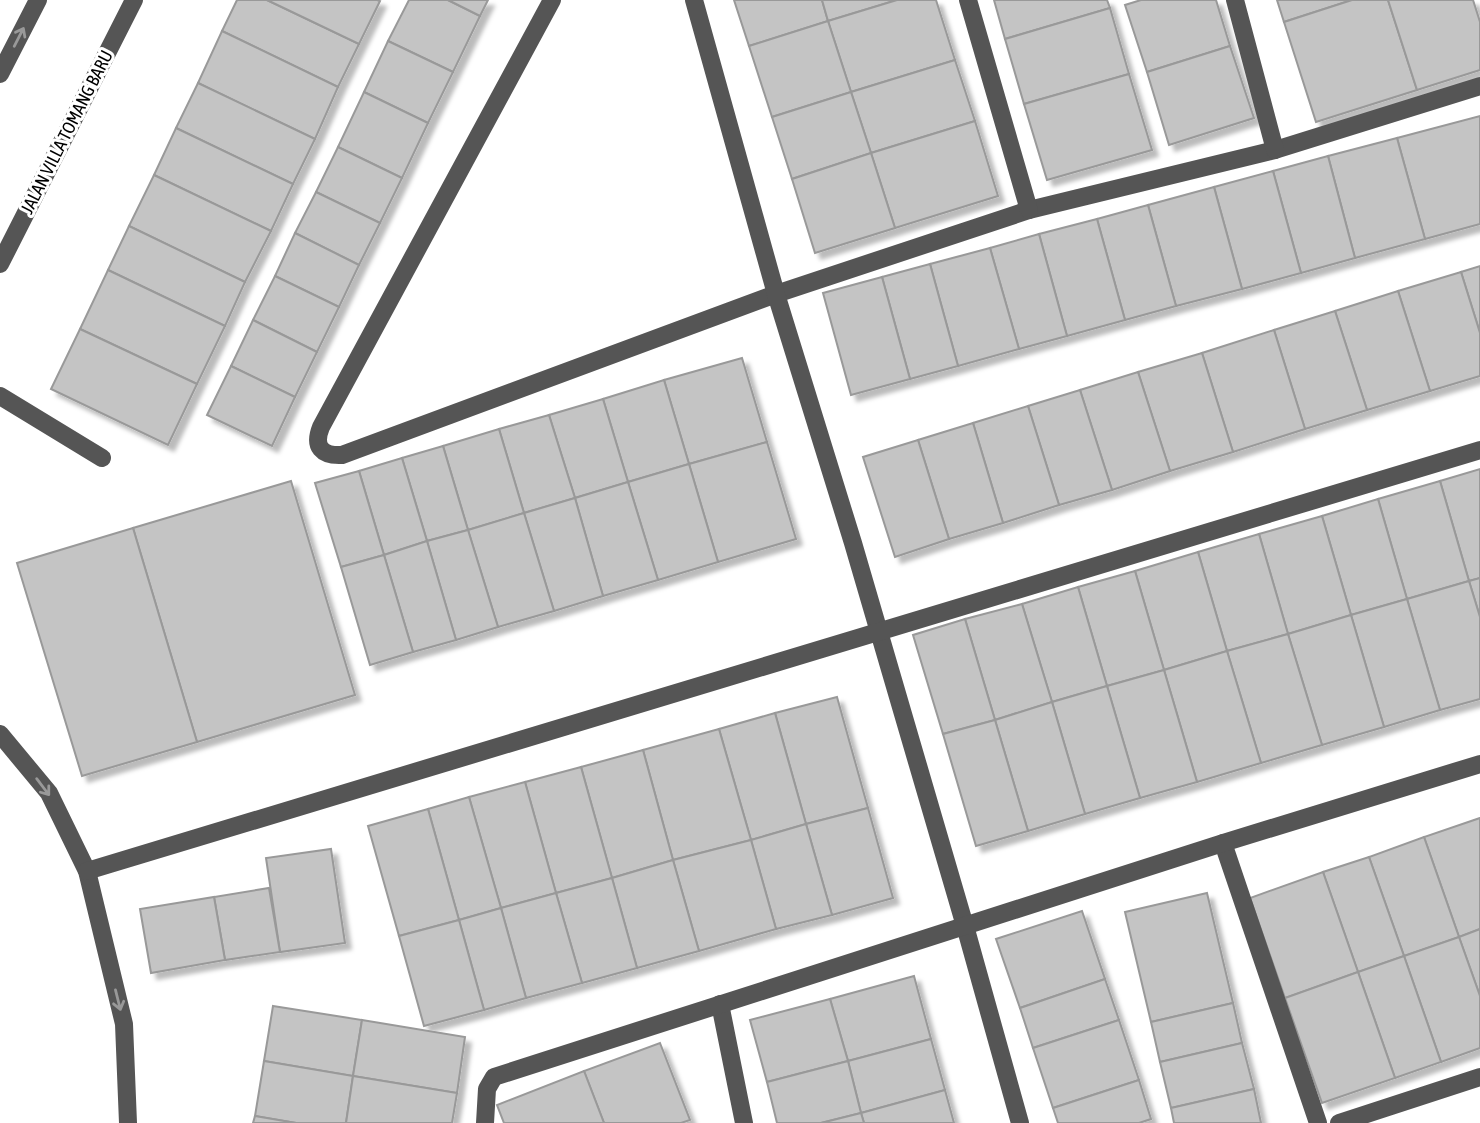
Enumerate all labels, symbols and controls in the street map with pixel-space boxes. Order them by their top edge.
one-way arrow [13,27,26,48]
street label: JALAN VILLA TOMANG BARU [16,47,117,217]
one-way arrow [36,777,51,795]
one-way arrow [112,988,125,1011]

